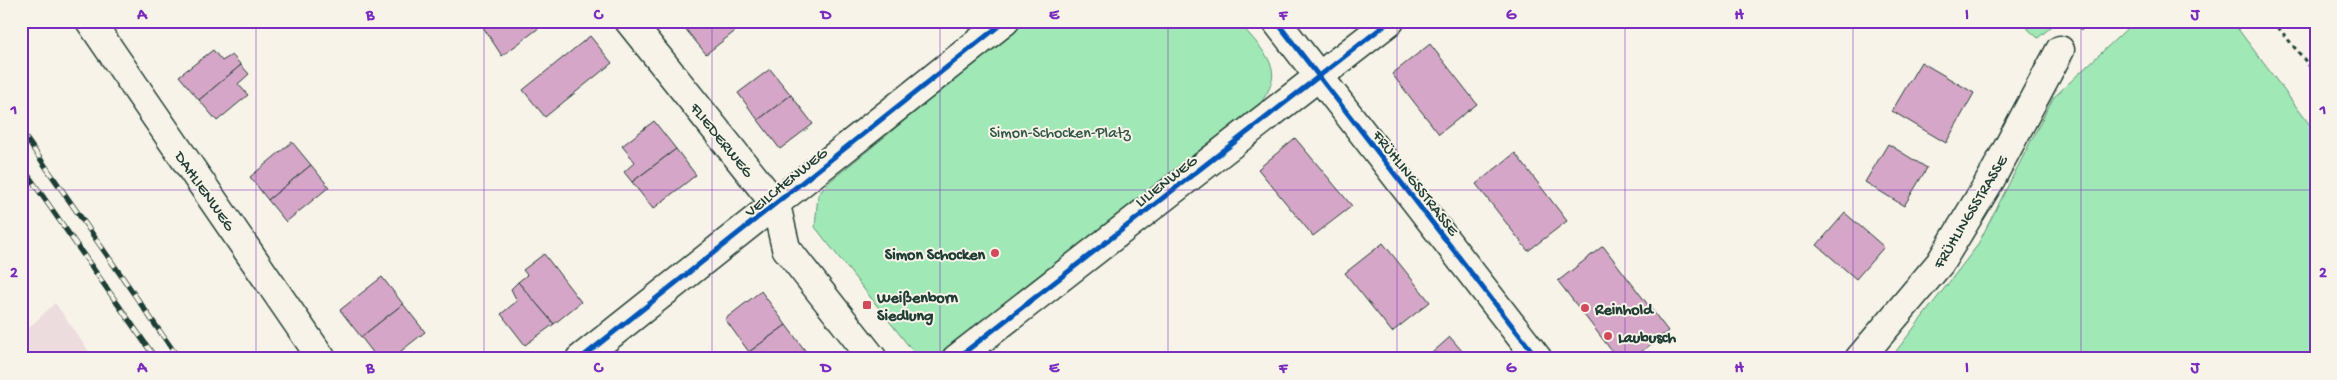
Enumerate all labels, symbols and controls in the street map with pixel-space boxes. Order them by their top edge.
text: A [136,7,148,26]
text: B [365,7,375,26]
text: C [593,7,604,26]
text: D [819,7,832,26]
text: E [1049,7,1060,26]
text: F [1278,7,1289,26]
text: G [1506,7,1517,26]
text: H [1734,7,1744,26]
text: I [1965,7,1969,26]
text: J [2190,7,2201,26]
street label: FLIEDERWEG [684,99,757,183]
text: 1 [10,102,17,121]
text: 1 [2319,102,2326,121]
park label: Simon-Schocken-Platz [989,125,1132,144]
street label: FRÜHLINGSSTRASSE [1366,127,1462,242]
street label: VEILCHENWEG [741,144,833,223]
street label: DAHLIENWEG [168,148,238,236]
street label: LILIENWEG [1132,152,1203,213]
street label: FRÜHLINGSSTRASSE [1930,152,2014,274]
place label: Simon Schocken [885,247,985,266]
marker: Simon Schocken [989,247,1001,259]
text: 2 [10,265,18,284]
text: 2 [2319,265,2327,284]
place label: Weißenborn Siedlung [876,290,958,327]
marker: Weißenborn Siedlung [861,299,873,311]
marker: Reinhold [1579,302,1591,314]
place label: Reinhold [1594,302,1654,321]
marker: Laubusch [1602,330,1614,342]
place label: Laubusch [1618,330,1677,349]
text: A [136,360,148,379]
text: B [365,360,375,379]
text: C [593,360,604,379]
text: D [819,360,832,379]
text: E [1049,360,1060,379]
text: F [1278,360,1289,379]
text: G [1506,360,1517,379]
text: H [1734,360,1744,379]
text: I [1965,360,1969,379]
text: J [2190,360,2201,379]

